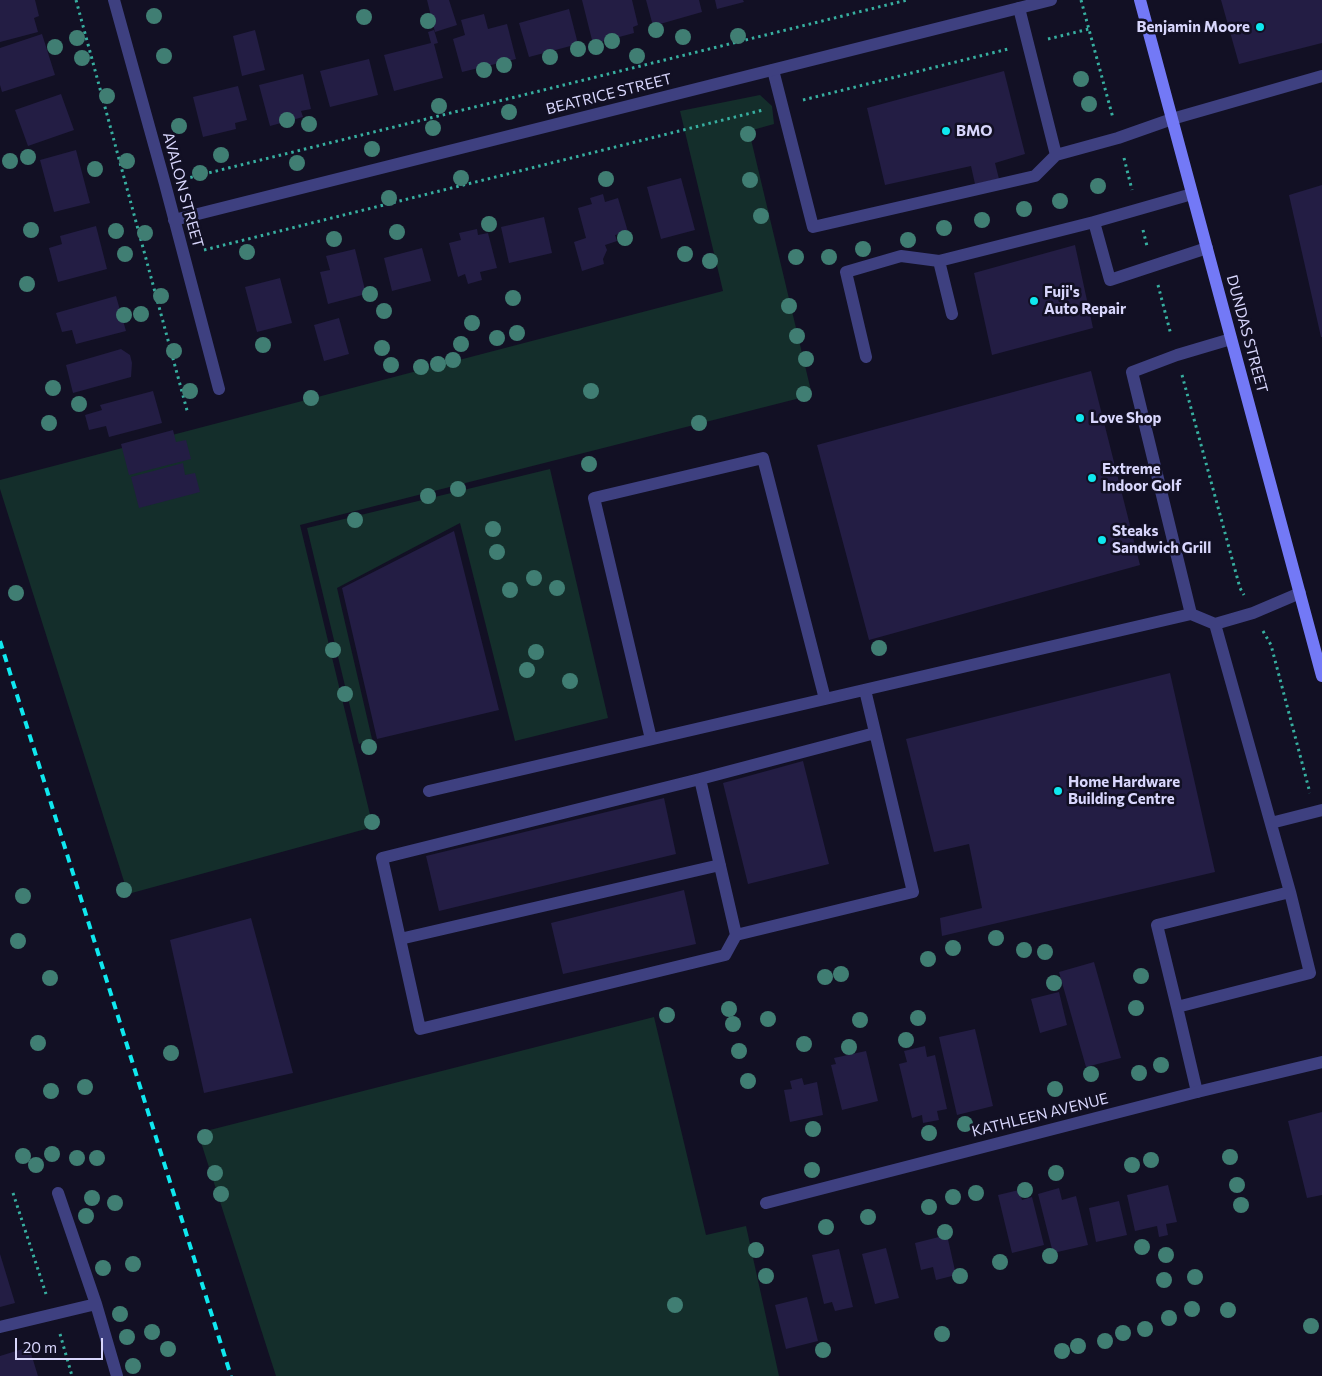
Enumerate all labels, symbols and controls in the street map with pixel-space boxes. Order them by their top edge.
place label: Benjamin Moore [1136,18,1250,36]
marker: Benjamin Moore [1254,21,1266,33]
street label: BEATRICE STREET [544,70,674,118]
place label: BMO [956,122,992,140]
marker: BMO [940,125,952,137]
street label: AVALON STREET [159,130,207,250]
street label: DUNDAS STREET [1223,273,1271,395]
place label: Fuji's Auto Repair [1044,283,1126,318]
marker: Fuji's Auto Repair [1028,295,1040,307]
place label: Love Shop [1090,409,1161,427]
marker: Love Shop [1074,412,1086,424]
place label: Extreme Indoor Golf [1102,460,1181,495]
marker: Extreme Indoor Golf [1086,472,1098,484]
place label: Steaks Sandwich Grill [1112,522,1211,557]
marker: Steaks Sandwich Grill [1096,534,1108,546]
place label: Home Hardware Building Centre [1068,773,1180,808]
marker: Home Hardware Building Centre [1052,785,1064,797]
street label: KATHLEEN AVENUE [970,1089,1110,1141]
scale bar [18,1328,105,1360]
text: 20 m [23,1338,57,1356]

